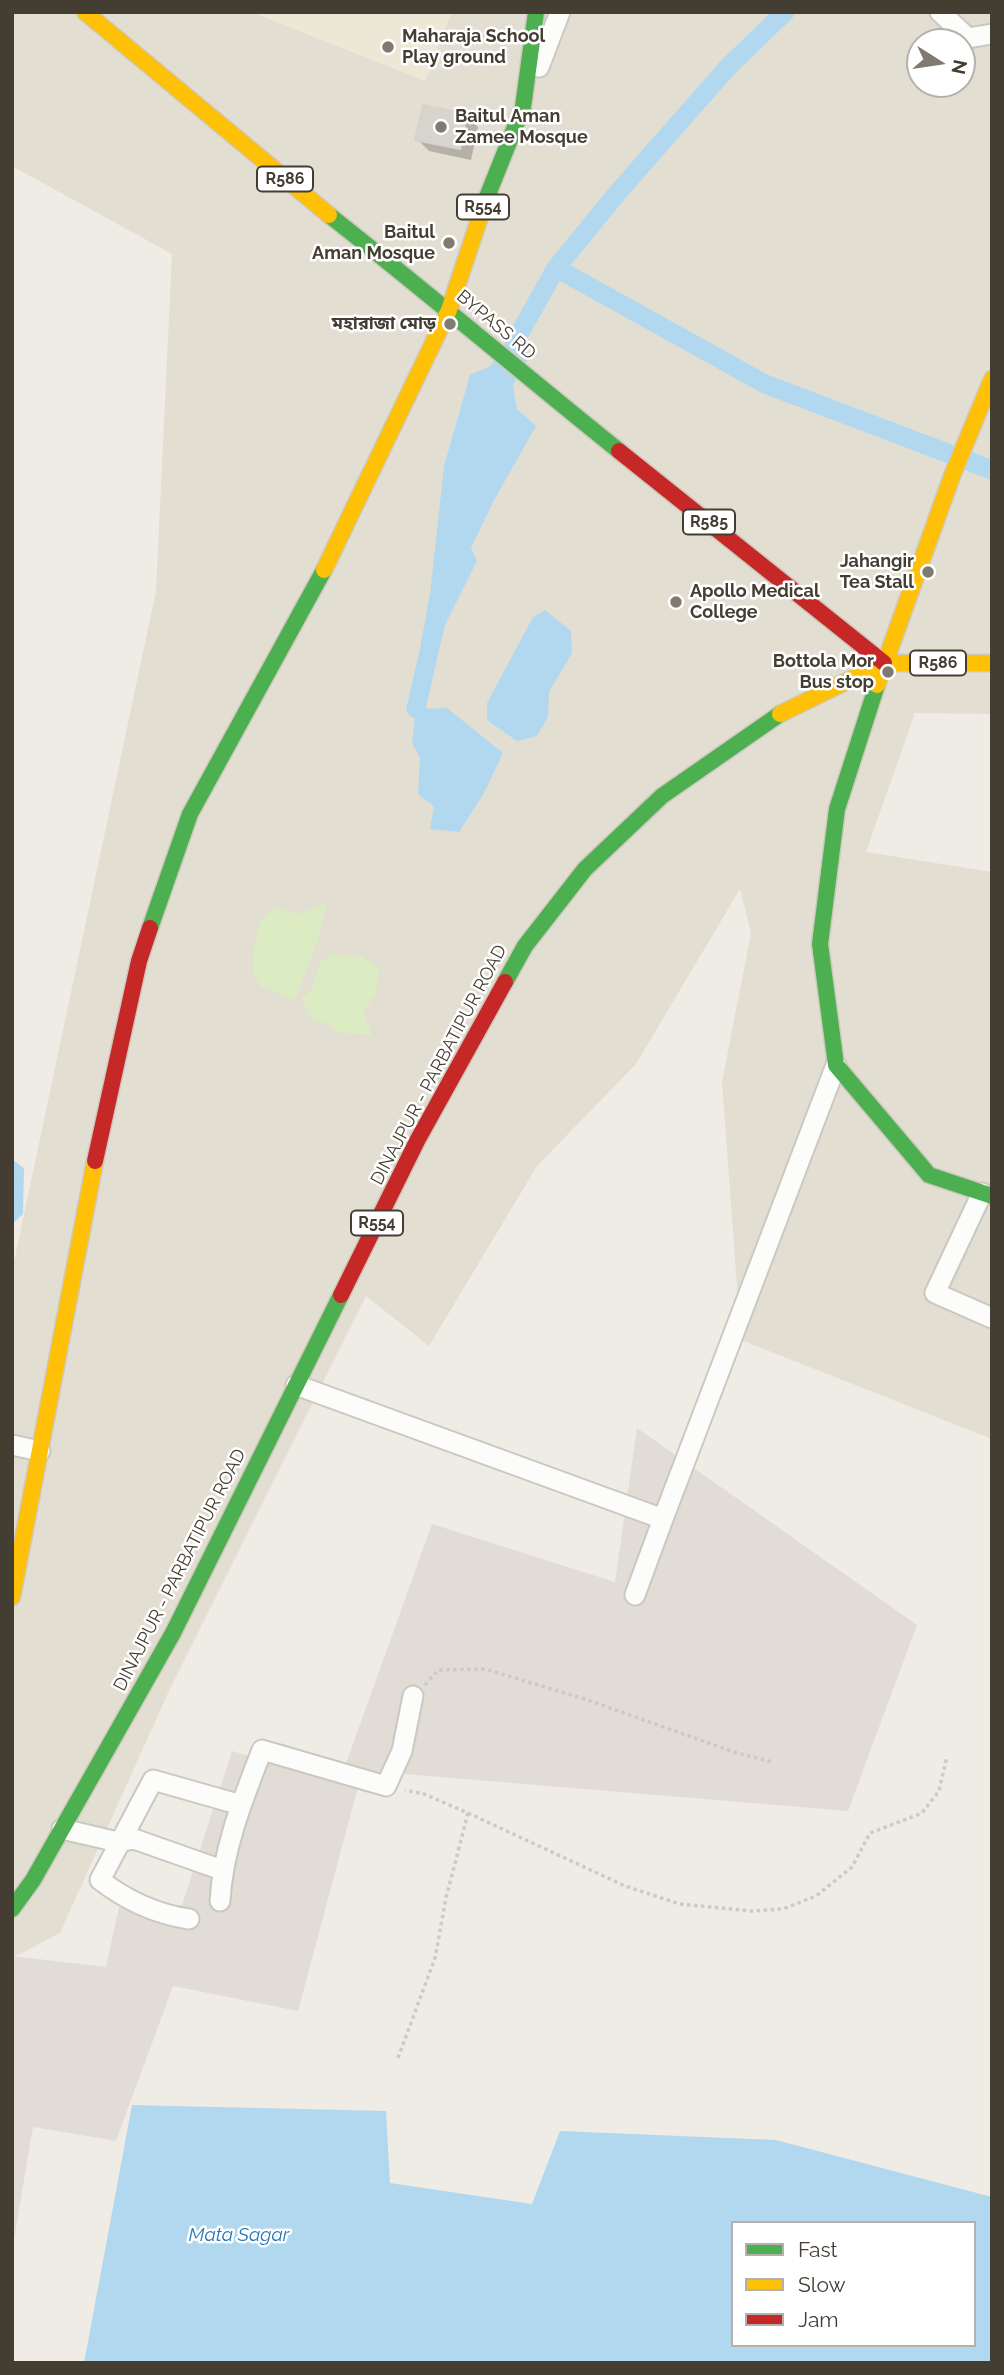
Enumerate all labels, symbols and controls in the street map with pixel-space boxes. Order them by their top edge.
place label: Maharaja School Play ground [402,26,545,68]
north arrow [906,28,976,98]
marker: Maharaja School Play ground [380,39,396,55]
text: N [947,58,972,76]
place label: Baitul Aman Zamee Mosque [455,106,588,148]
marker: Baitul Aman Zamee Mosque [433,119,449,135]
road number: R586 [257,167,313,192]
road number: R554 [457,195,509,220]
place label: Baitul Aman Mosque [312,222,435,264]
marker: Baitul Aman Mosque [441,235,457,251]
street label: BYPASS RD [452,286,540,364]
place label: মহারাজা মোড় [332,313,436,335]
marker: মহারাজা মোড় [442,316,458,332]
road number: R585 [683,509,735,534]
place label: Jahangir Tea Stall [840,551,914,594]
marker: Jahangir Tea Stall [920,564,936,580]
place label: Apollo Medical College [690,581,820,624]
marker: Apollo Medical College [668,594,684,610]
road number: R586 [910,650,966,676]
place label: Bottola Mor Bus stop [773,651,874,694]
marker: Bottola Mor Bus stop [880,664,896,680]
street label: DINAJPUR - PARBATIPUR ROAD [366,941,512,1189]
road number: R554 [351,1210,403,1236]
street label: DINAJPUR - PARBATIPUR ROAD [109,1445,251,1695]
legend [731,2221,976,2347]
water label: Mata Sagar [189,2224,289,2246]
text: Fast [798,2237,838,2262]
text: Slow [798,2272,846,2297]
text: Jam [798,2307,839,2332]

